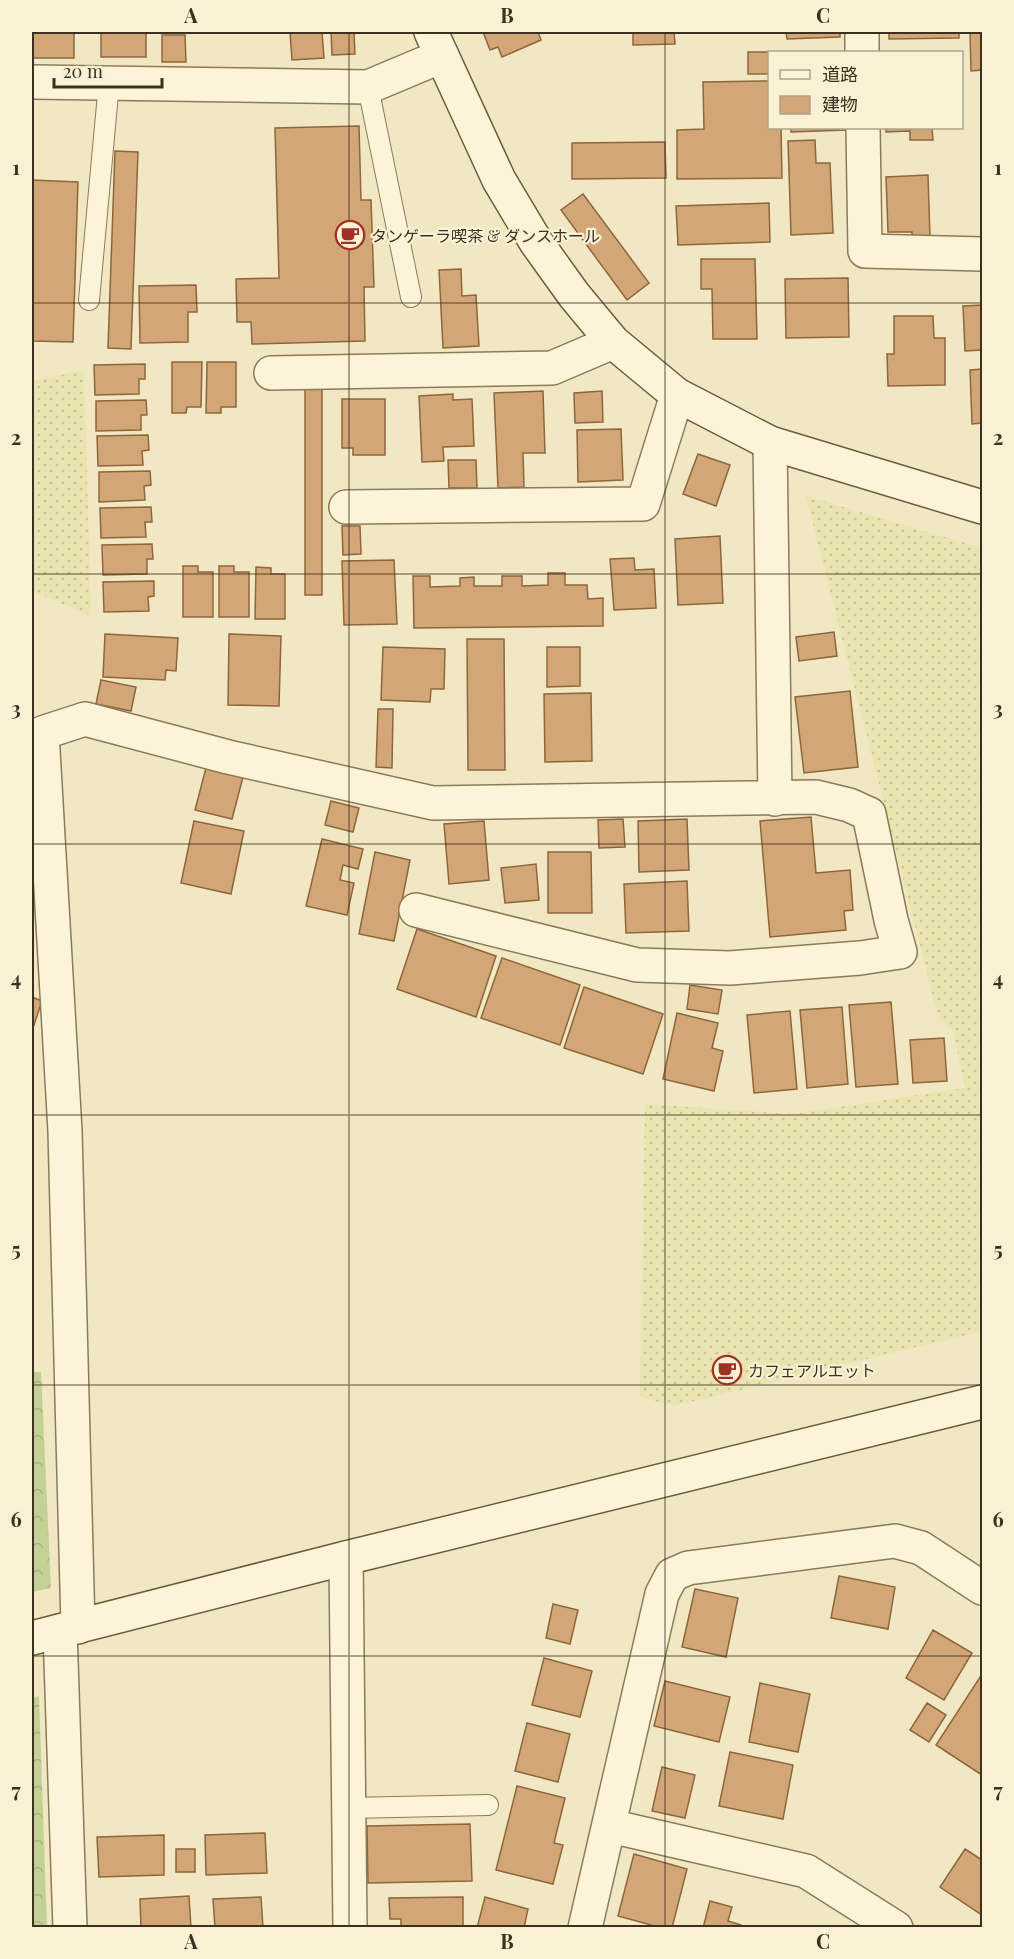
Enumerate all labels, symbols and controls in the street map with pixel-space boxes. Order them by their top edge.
text: A [183,1,198,28]
text: B [500,1,514,28]
text: C [816,1,830,28]
scale bar [54,51,162,89]
legend [768,51,963,129]
text: 20 m [63,59,103,83]
text: 道路 [822,62,858,86]
text: 建物 [822,92,858,116]
text: 1 [12,153,20,180]
text: 1 [994,153,1002,180]
cafe icon: タンゲーラ喫茶 & ダンスホール [334,219,366,251]
place label: タンゲーラ喫茶 & ダンスホール [371,225,600,246]
text: 2 [11,423,21,450]
text: 2 [993,423,1003,450]
text: 3 [11,694,21,721]
text: 3 [993,694,1003,721]
text: 4 [11,964,21,991]
text: 4 [993,964,1003,991]
text: 5 [11,1235,21,1262]
text: 5 [993,1235,1003,1262]
cafe icon: カフェアルエット [711,1354,743,1386]
place label: カフェアルエット [748,1360,876,1381]
text: 6 [10,1505,22,1532]
text: 6 [992,1505,1004,1532]
text: 7 [11,1776,21,1803]
text: 7 [993,1776,1003,1803]
text: A [183,1927,198,1954]
text: B [500,1927,514,1954]
text: C [816,1927,830,1954]

